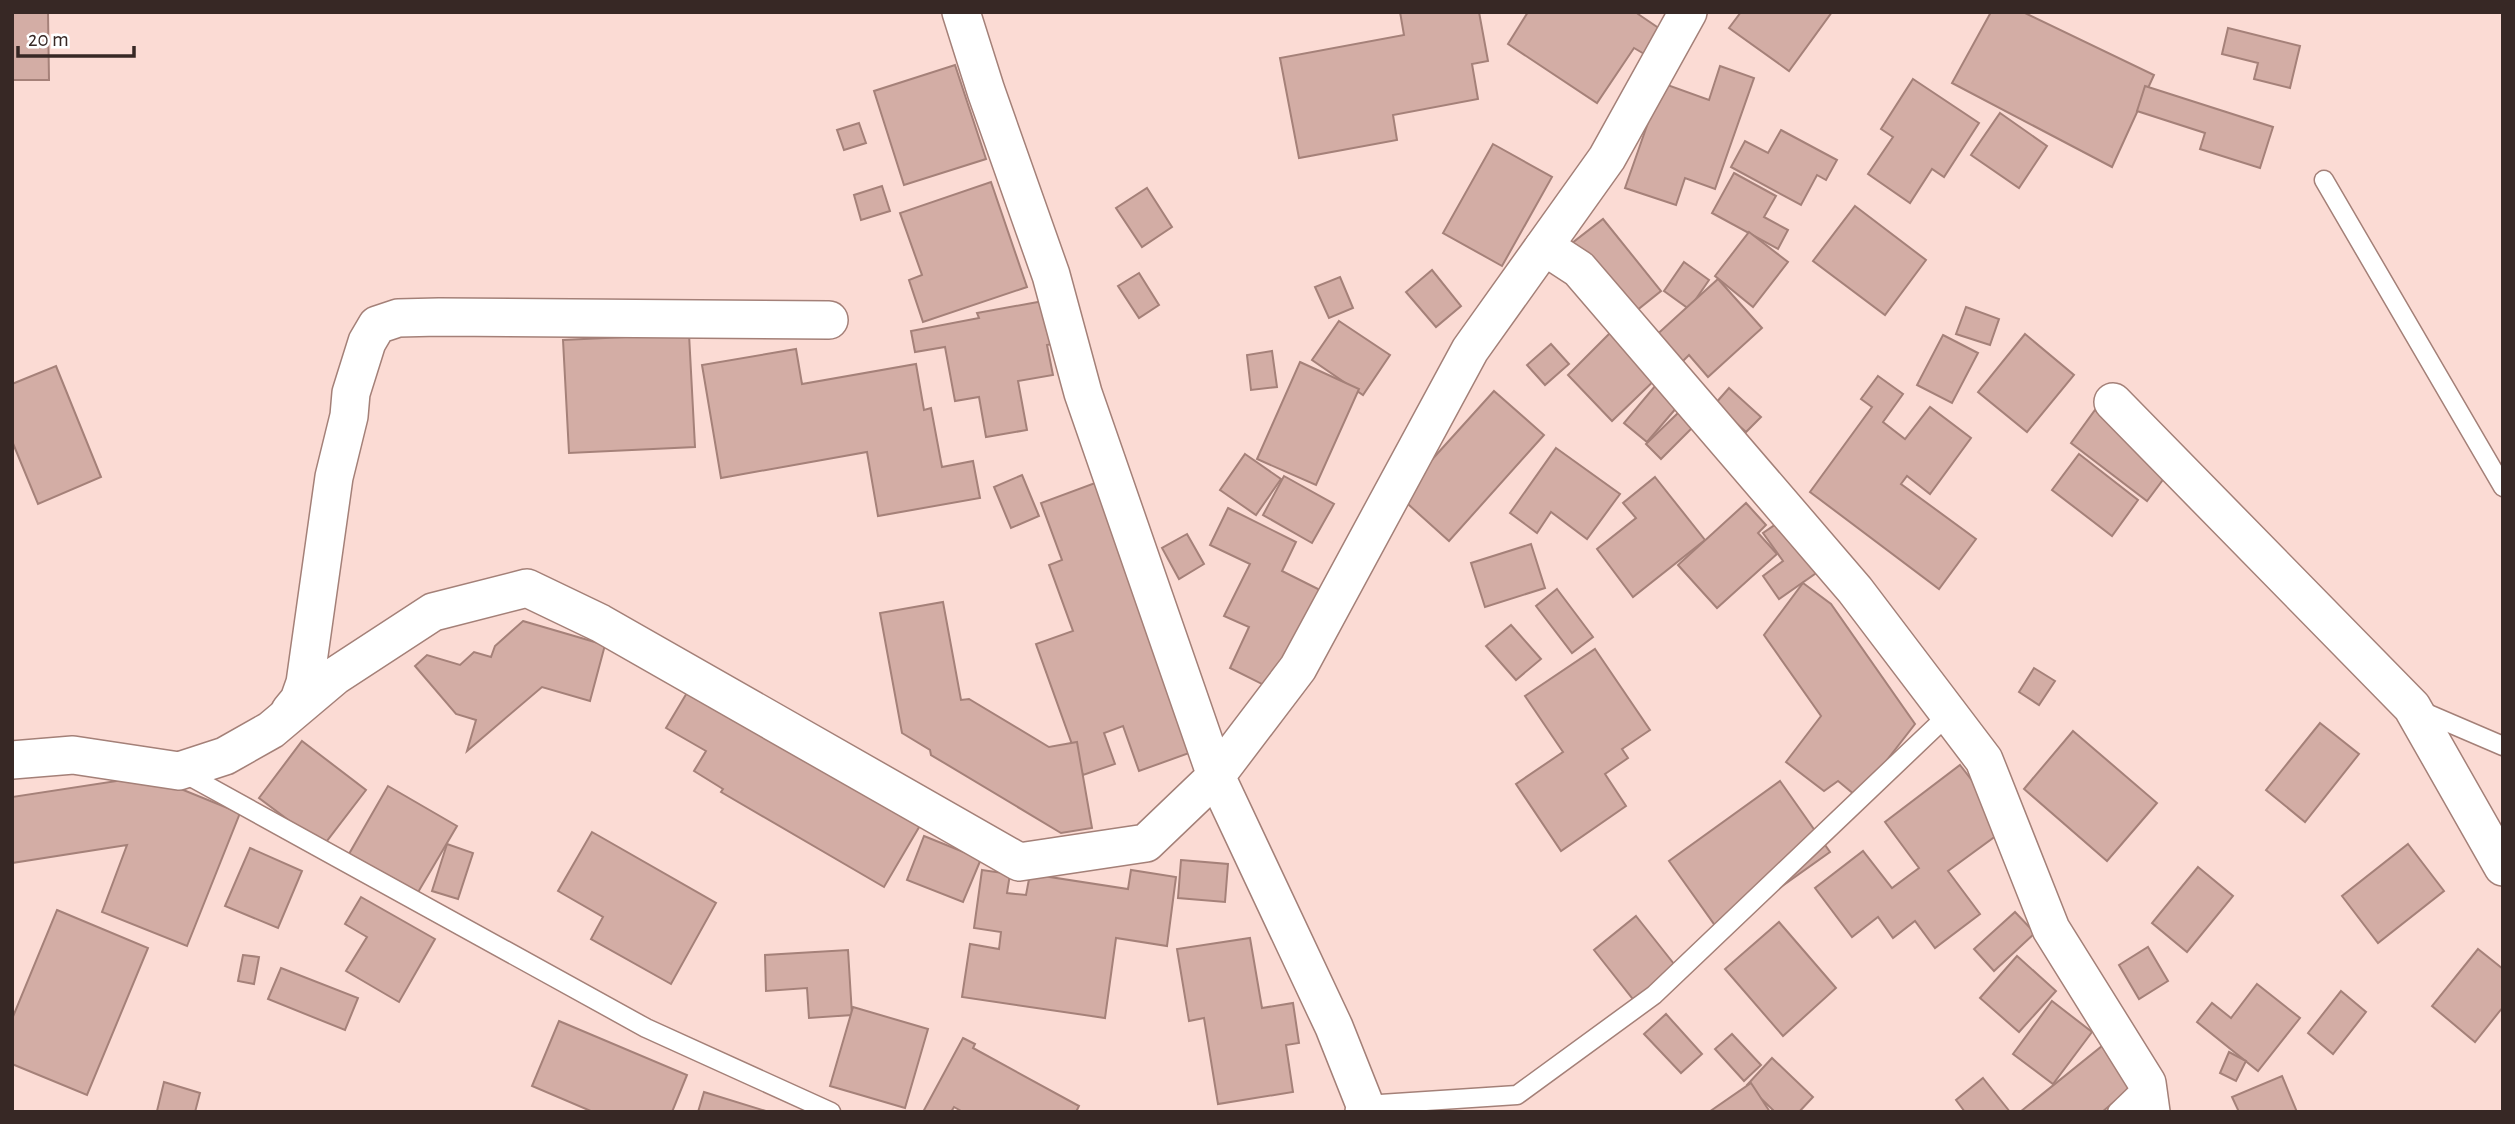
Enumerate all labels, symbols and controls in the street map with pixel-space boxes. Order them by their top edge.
scale bar [18,14,133,58]
text: 20 m [28,29,69,50]

